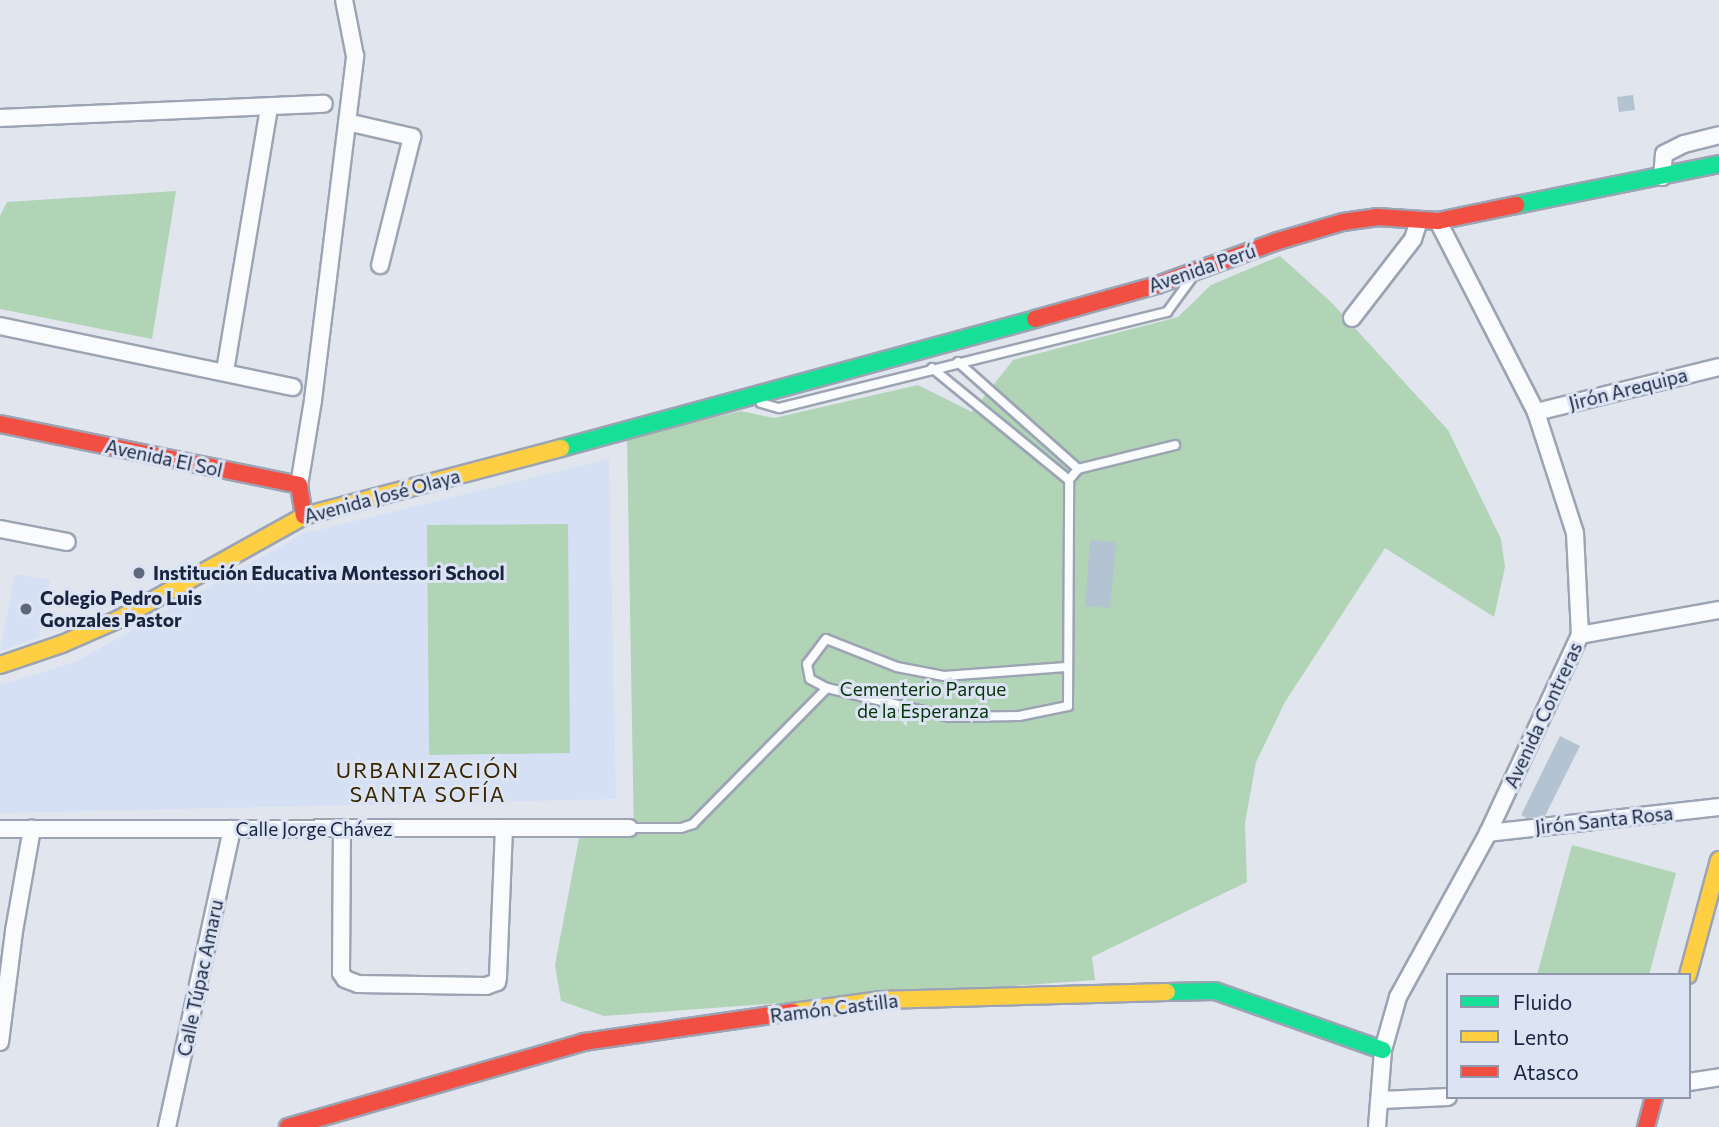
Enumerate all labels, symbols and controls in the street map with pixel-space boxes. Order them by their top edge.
street label: Avenida Perú [1145,239,1259,297]
street label: Jirón Arequipa [1566,363,1690,415]
street label: Avenida El Sol [103,434,225,482]
street label: Avenida José Olaya [301,464,463,528]
place label: Institución Educativa Montessori School [153,562,505,584]
marker: Institución Educativa Montessori School [131,565,147,581]
place label: Colegio Pedro Luis Gonzales Pastor [40,587,202,631]
marker: Colegio Pedro Luis Gonzales Pastor [18,601,34,617]
street label: Avenida Contreras [1499,638,1587,792]
park label: Cementerio Parque de la Esperanza [840,678,1006,722]
district label: URBANIZACIÓN SANTA SOFÍA [337,757,519,807]
street label: Jirón Santa Rosa [1534,801,1674,839]
street label: Calle Jorge Chávez [236,818,392,840]
street label: Calle Túpac Amaru [172,898,228,1058]
legend [1446,973,1691,1099]
street label: Ramón Castilla [769,989,899,1027]
text: Fluido [1513,989,1572,1014]
text: Lento [1513,1024,1569,1049]
text: Atasco [1513,1059,1579,1084]

